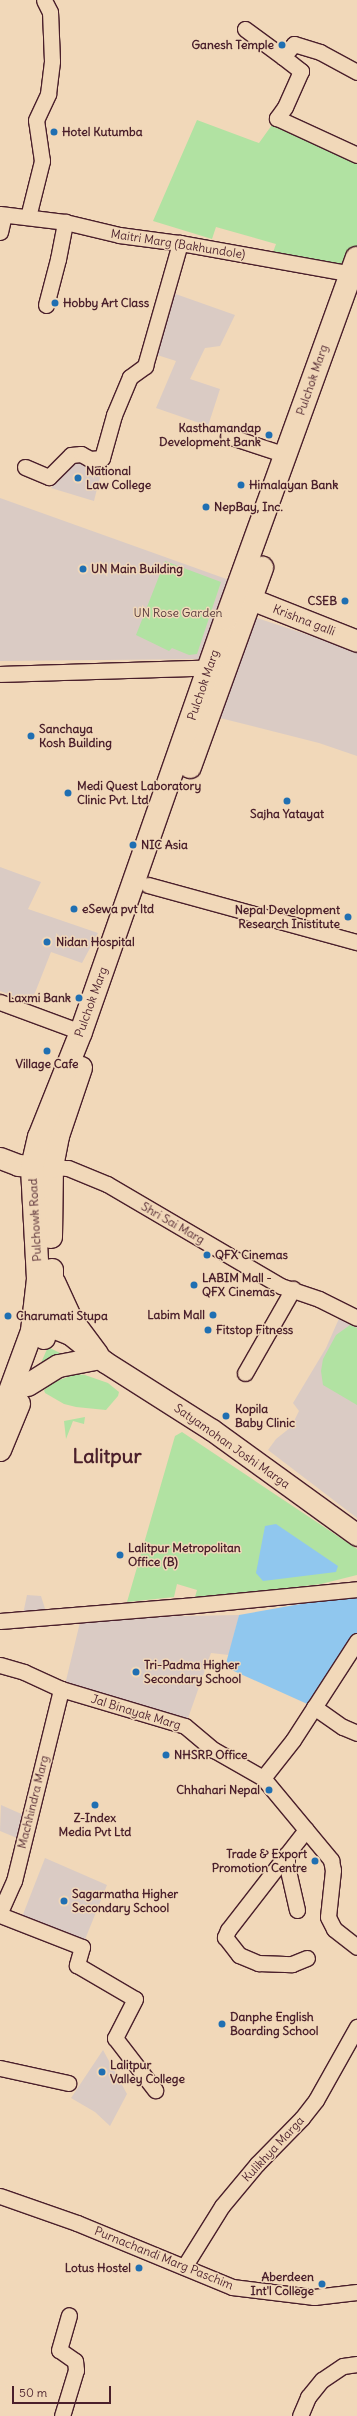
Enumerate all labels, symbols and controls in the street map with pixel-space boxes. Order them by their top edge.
place label: Ganesh Temple [191,38,274,52]
marker: Ganesh Temple [277,40,287,50]
place label: Hotel Kutumba [62,125,143,139]
marker: Hotel Kutumba [49,127,59,137]
street label: Maitri Marg (Bakhundole) [110,226,246,262]
place label: Hobby Art Class [63,296,149,310]
marker: Hobby Art Class [50,298,60,308]
street label: Pulchok Marg [293,343,331,417]
place label: Kasthamandap Development Bank [159,421,261,449]
marker: Kasthamandap Development Bank [264,430,274,440]
place label: National Law College [86,464,151,492]
marker: National Law College [73,473,83,483]
place label: Himalayan Bank [249,478,338,492]
marker: Himalayan Bank [236,480,246,490]
place label: NepBay, Inc. [214,500,283,514]
marker: NepBay, Inc. [201,502,211,512]
place label: UN Main Building [91,562,183,576]
marker: UN Main Building [78,564,88,574]
place label: CSEB [308,594,337,608]
marker: CSEB [340,596,350,606]
street label: Krishna galli [271,602,337,638]
park label: UN Rose Garden [133,606,223,620]
street label: Pulchok Marg [184,648,222,722]
place label: Sanchaya Kosh Building [39,722,112,750]
marker: Sanchaya Kosh Building [26,731,36,741]
place label: Medi Quest Laboratory Clinic Pvt. Ltd [77,779,201,807]
marker: Medi Quest Laboratory Clinic Pvt. Ltd [62,787,74,799]
marker: Sajha Yatayat [282,796,292,806]
place label: Sajha Yatayat [250,807,324,821]
place label: NIC Asia [141,838,188,852]
marker: NIC Asia [128,840,138,850]
place label: eSewa pvt ltd [82,902,154,916]
place label: Nepal Development Research Inistitute [235,903,340,931]
marker: eSewa pvt ltd [69,904,79,914]
marker: Nepal Development Research Inistitute [343,912,353,922]
place label: Nidan Hospital [56,935,135,949]
marker: Nidan Hospital [41,936,53,948]
street label: Pulchok Marg [72,965,110,1039]
place label: Laxmi Bank [8,991,71,1005]
marker: Laxmi Bank [74,993,84,1003]
marker: Village Cafe [42,1046,52,1056]
place label: Village Cafe [15,1057,79,1071]
street label: Pulchowk Road [26,1178,44,1262]
street label: Shri Sai Marg [139,1199,207,1247]
place label: QFX Cinemas [215,1248,288,1262]
marker: QFX Cinemas [202,1250,212,1260]
place label: LABIM Mall - QFX Cinemas [202,1271,275,1299]
marker: LABIM Mall - QFX Cinemas [189,1280,199,1290]
place label: Labim Mall [147,1308,205,1322]
place label: Charumati Stupa [16,1309,108,1323]
marker: Labim Mall [208,1310,218,1320]
marker: Charumati Stupa [3,1311,13,1321]
place label: Fitstop Fitness [216,1323,293,1337]
marker: Fitstop Fitness [203,1325,213,1335]
street label: Satyamohan Joshi Marga [171,1401,293,1491]
place label: Kopila Baby Clinic [235,1402,295,1430]
marker: Kopila Baby Clinic [220,1410,232,1422]
district label: Lalitpur [72,1443,142,1467]
place label: Lalitpur Metropolitan Office (B) [128,1541,241,1569]
marker: Lalitpur Metropolitan Office (B) [115,1550,125,1560]
place label: Tri-Padma Higher Secondary School [144,1658,241,1686]
marker: Tri-Padma Higher Secondary School [131,1667,141,1677]
street label: Jal Binayak Marg [89,1691,183,1733]
place label: NHSRP Office [174,1748,247,1762]
marker: NHSRP Office [161,1750,171,1760]
street label: Machhindra Marg [14,1754,52,1850]
place label: Chhahari Nepal [176,1783,260,1797]
marker: Chhahari Nepal [263,1784,275,1796]
marker: Z-Index Media Pvt Ltd [90,1800,100,1810]
place label: Z-Index Media Pvt Ltd [59,1811,131,1839]
place label: Trade & Export Promotion Centre [212,1847,307,1875]
marker: Trade & Export Promotion Centre [310,1856,320,1866]
place label: Sagarmatha Higher Secondary School [72,1887,178,1915]
marker: Sagarmatha Higher Secondary School [59,1896,69,1906]
place label: Danphe English Boarding School [230,2010,318,2038]
marker: Danphe English Boarding School [217,2019,227,2029]
place label: Lalitpur Valley College [110,2058,185,2086]
marker: Lalitpur Valley College [97,2067,107,2077]
street label: Kulikhya Marga [239,2113,307,2185]
street label: Purnachandi Marg Paschim [92,2223,236,2293]
place label: Lotus Hostel [65,2261,131,2275]
marker: Lotus Hostel [134,2263,144,2273]
place label: Aberdeen Int'l College [251,2270,314,2298]
marker: Aberdeen Int'l College [317,2279,327,2289]
scale bar [14,2378,113,2404]
text: 50 m [19,2385,47,2400]

